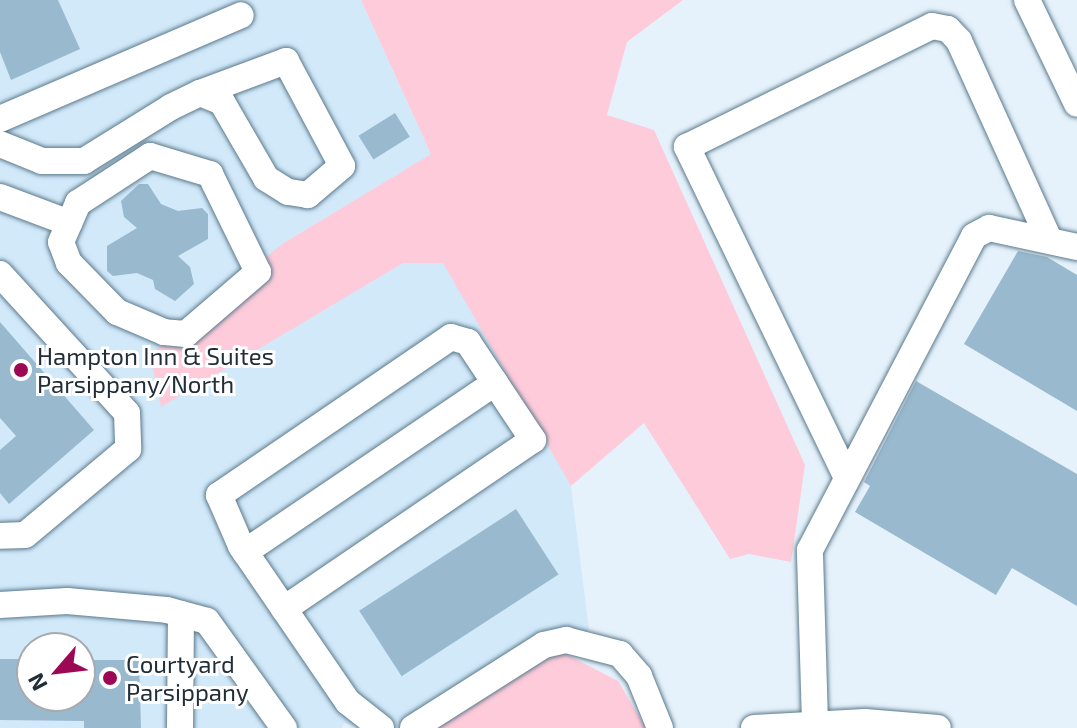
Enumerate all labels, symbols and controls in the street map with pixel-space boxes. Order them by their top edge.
place label: Hampton Inn & Suites Parsippany/North [37,342,274,398]
marker: Hampton Inn & Suites Parsippany/North [12,361,30,379]
north arrow [16,632,96,712]
place label: Courtyard Parsippany [126,650,249,706]
text: N [21,669,52,695]
marker: Courtyard Parsippany [101,669,119,687]

